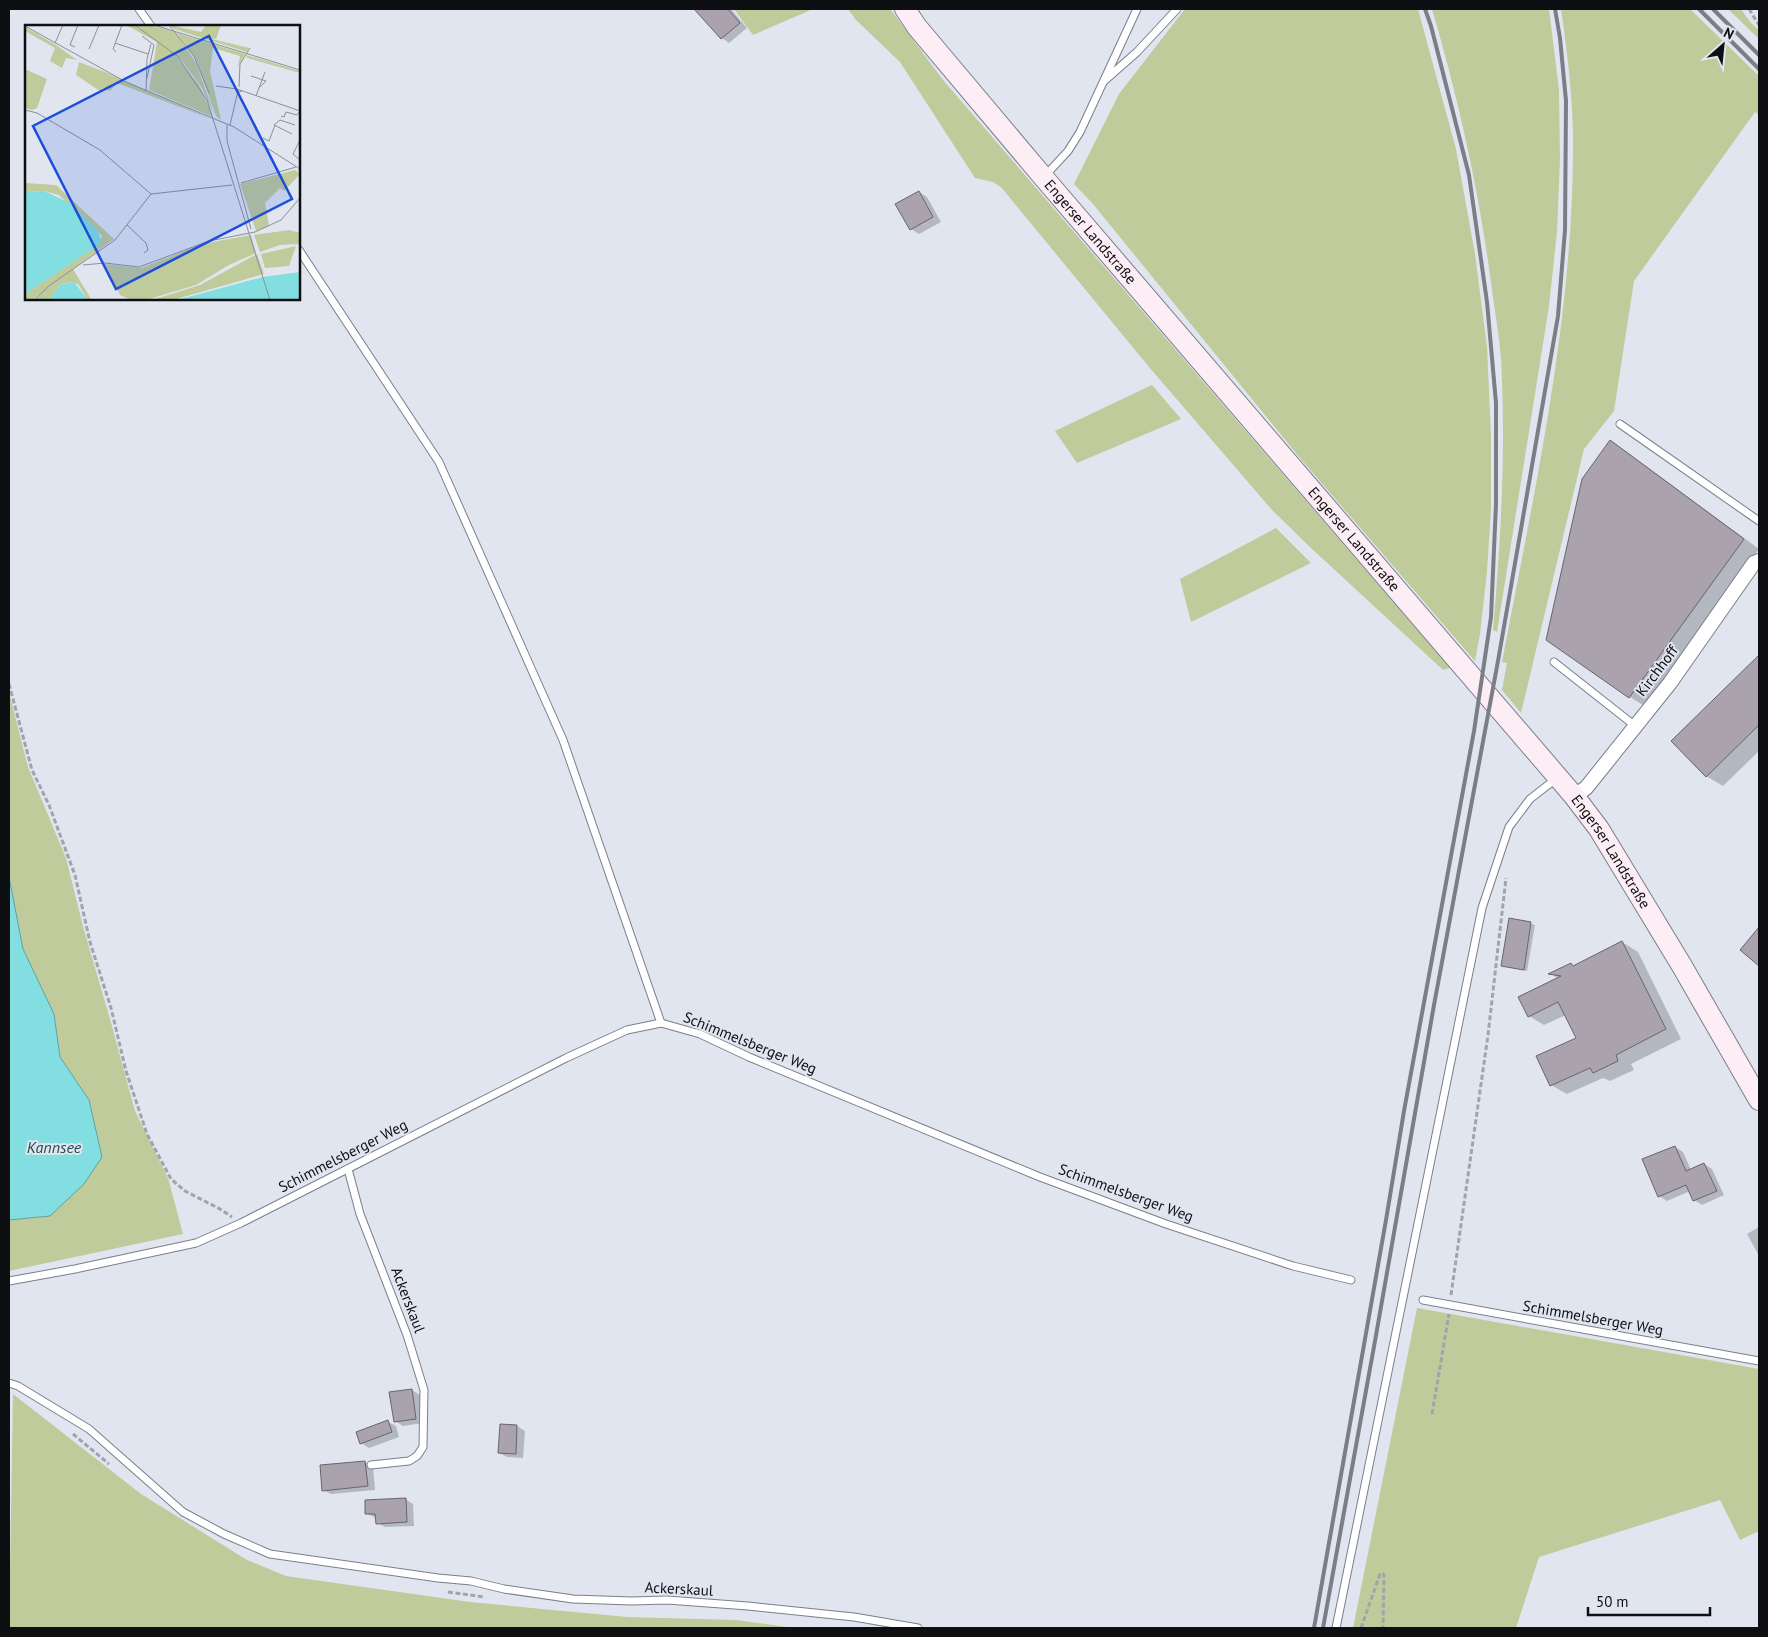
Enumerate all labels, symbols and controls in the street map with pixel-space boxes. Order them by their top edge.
north arrow [1698,20,1748,70]
text: N [1721,23,1737,44]
inset map [25,25,300,300]
street label: Engerser Landstraße [1041,175,1141,288]
street label: Engerser Landstraße [1304,483,1404,595]
street label: Kirchhoff [1631,641,1683,700]
street label: Engerser Landstraße [1567,791,1655,912]
street label: Schimmelsberger Weg [681,1007,820,1078]
street label: Schimmelsberger Weg [275,1115,410,1196]
water label: Kannsee [27,1137,82,1157]
street label: Schimmelsberger Weg [1056,1159,1196,1226]
street label: Ackerskaul [387,1264,430,1336]
street label: Schimmelsberger Weg [1521,1296,1665,1339]
street label: Ackerskaul [644,1577,714,1600]
scale bar [1588,1584,1710,1616]
text: 50 m [1596,1592,1629,1611]

